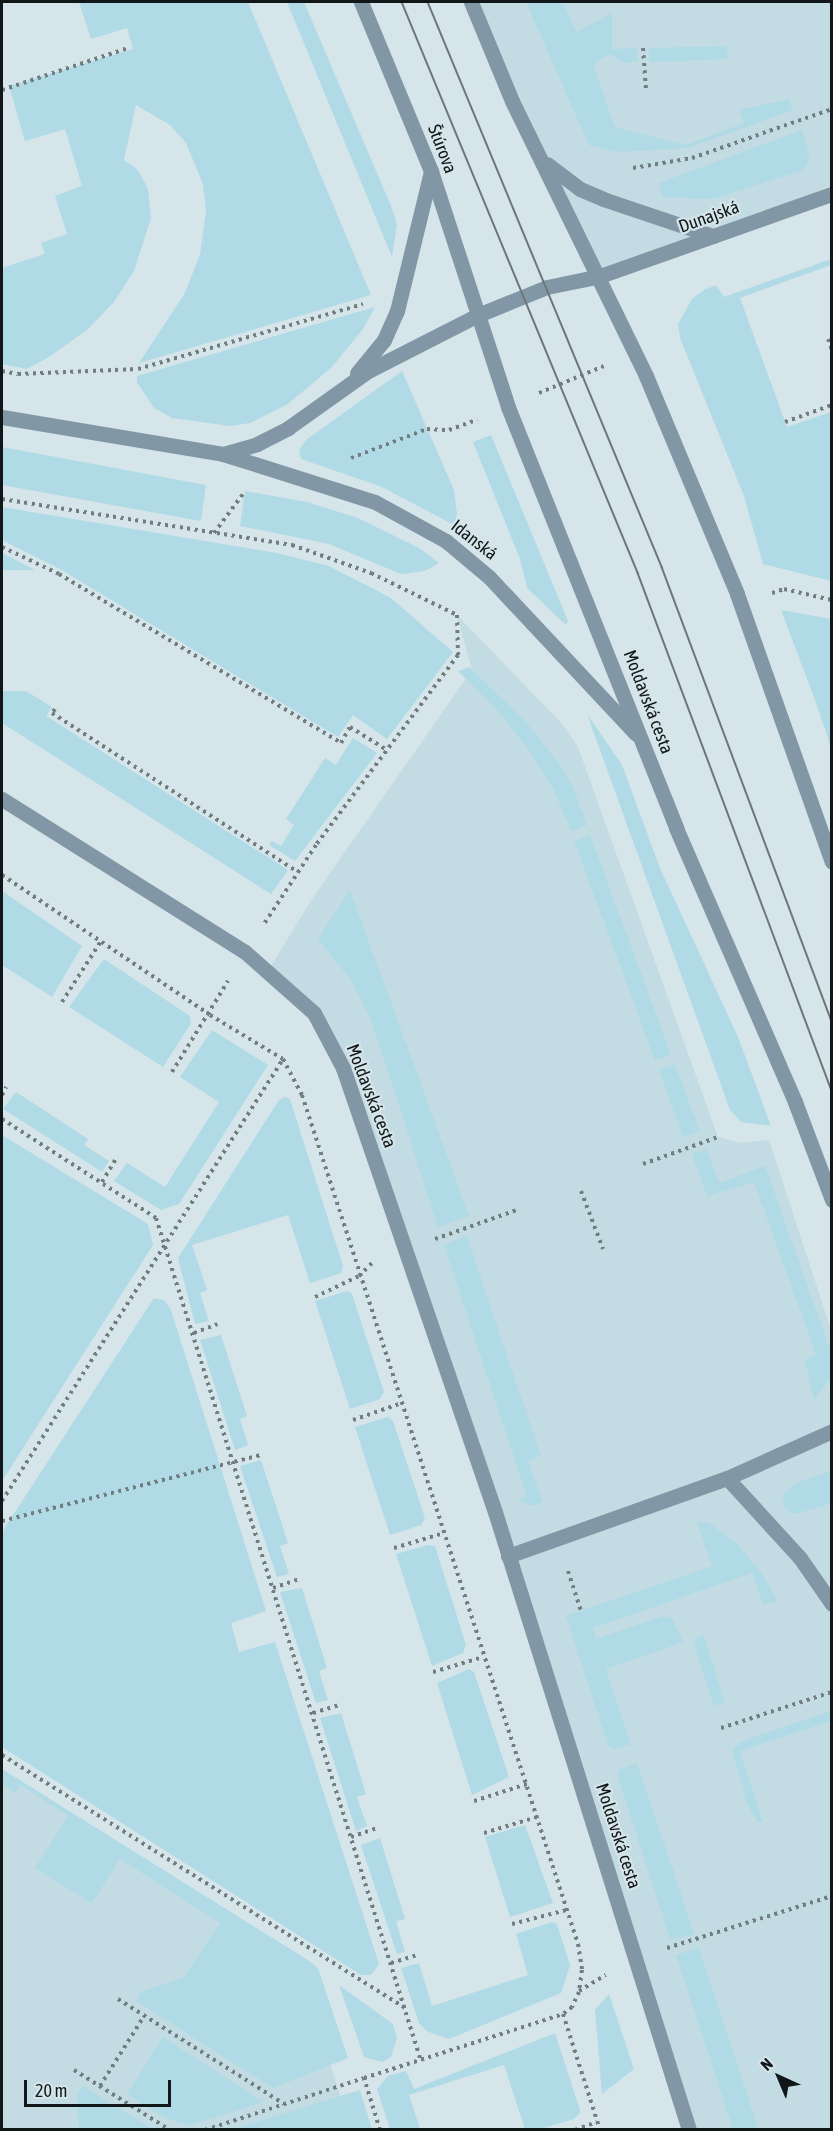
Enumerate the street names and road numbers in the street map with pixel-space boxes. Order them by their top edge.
street label: Štúrova [423,121,461,177]
street label: Dunajská [676,196,742,238]
street label: Idanská [447,515,501,565]
street label: Moldavská cesta [618,647,678,757]
street label: Moldavská cesta [341,1041,401,1151]
street label: Moldavská cesta [591,1781,645,1891]

